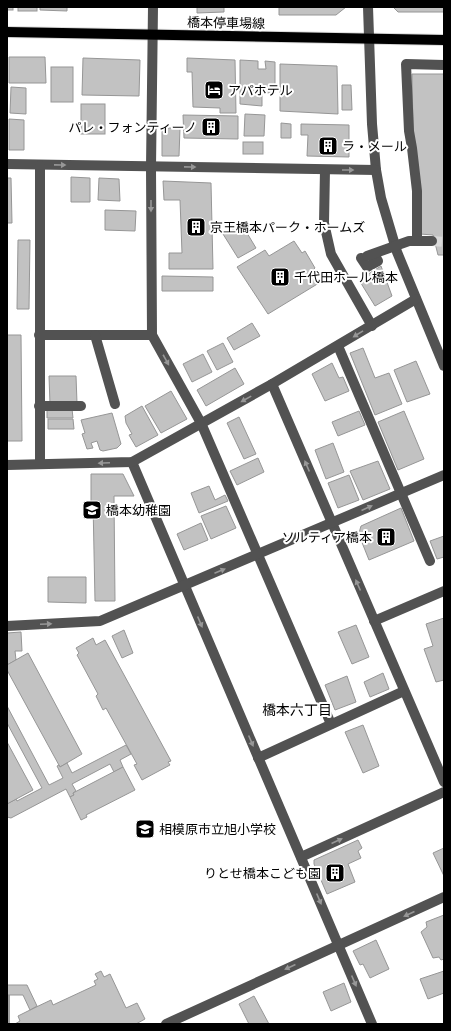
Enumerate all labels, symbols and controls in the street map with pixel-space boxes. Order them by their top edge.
street label: 橋本停車場線 [187,15,265,31]
hotel icon: アパホテル [203,79,225,101]
place label: アパホテル [228,83,293,98]
building icon: パレ・フォンティーノ [200,116,222,138]
place label: パレ・フォンティーノ [69,120,197,135]
building icon: ラ・メール [317,135,339,157]
place label: ラ・メール [342,139,407,154]
one-way arrow [54,162,67,168]
one-way arrow [184,164,196,171]
one-way arrow [342,167,355,173]
one-way arrow [148,200,154,213]
building icon: 京王橋本パーク・ホームズ [185,216,207,238]
place label: 京王橋本パーク・ホームズ [210,220,365,235]
building icon: 千代田ホール橋本 [269,266,291,288]
place label: 千代田ホール橋本 [294,270,398,285]
one-way arrow [352,330,364,337]
one-way arrow [162,354,169,366]
one-way arrow [240,395,252,402]
one-way arrow [303,459,309,471]
one-way arrow [97,460,110,466]
school or university icon: 橋本幼稚園 [81,499,103,521]
place label: 橋本幼稚園 [106,503,171,518]
one-way arrow [362,505,373,511]
building icon: ソルティア橋本 [375,526,397,548]
place label: ソルティア橋本 [282,530,372,545]
one-way arrow [215,567,227,573]
one-way arrow [355,579,361,590]
one-way arrow [197,616,203,627]
one-way arrow [40,621,53,627]
district label: 橋本六丁目 [262,702,332,718]
one-way arrow [248,736,254,747]
school or university icon: 相模原市立旭小学校 [134,818,156,840]
place label: 相模原市立旭小学校 [159,822,276,837]
one-way arrow [331,838,343,844]
building icon: りとせ橋本こども園 [324,862,346,884]
place label: りとせ橋本こども園 [204,866,321,881]
one-way arrow [316,894,322,905]
one-way arrow [402,911,414,917]
one-way arrow [284,965,296,971]
one-way arrow [351,976,357,987]

